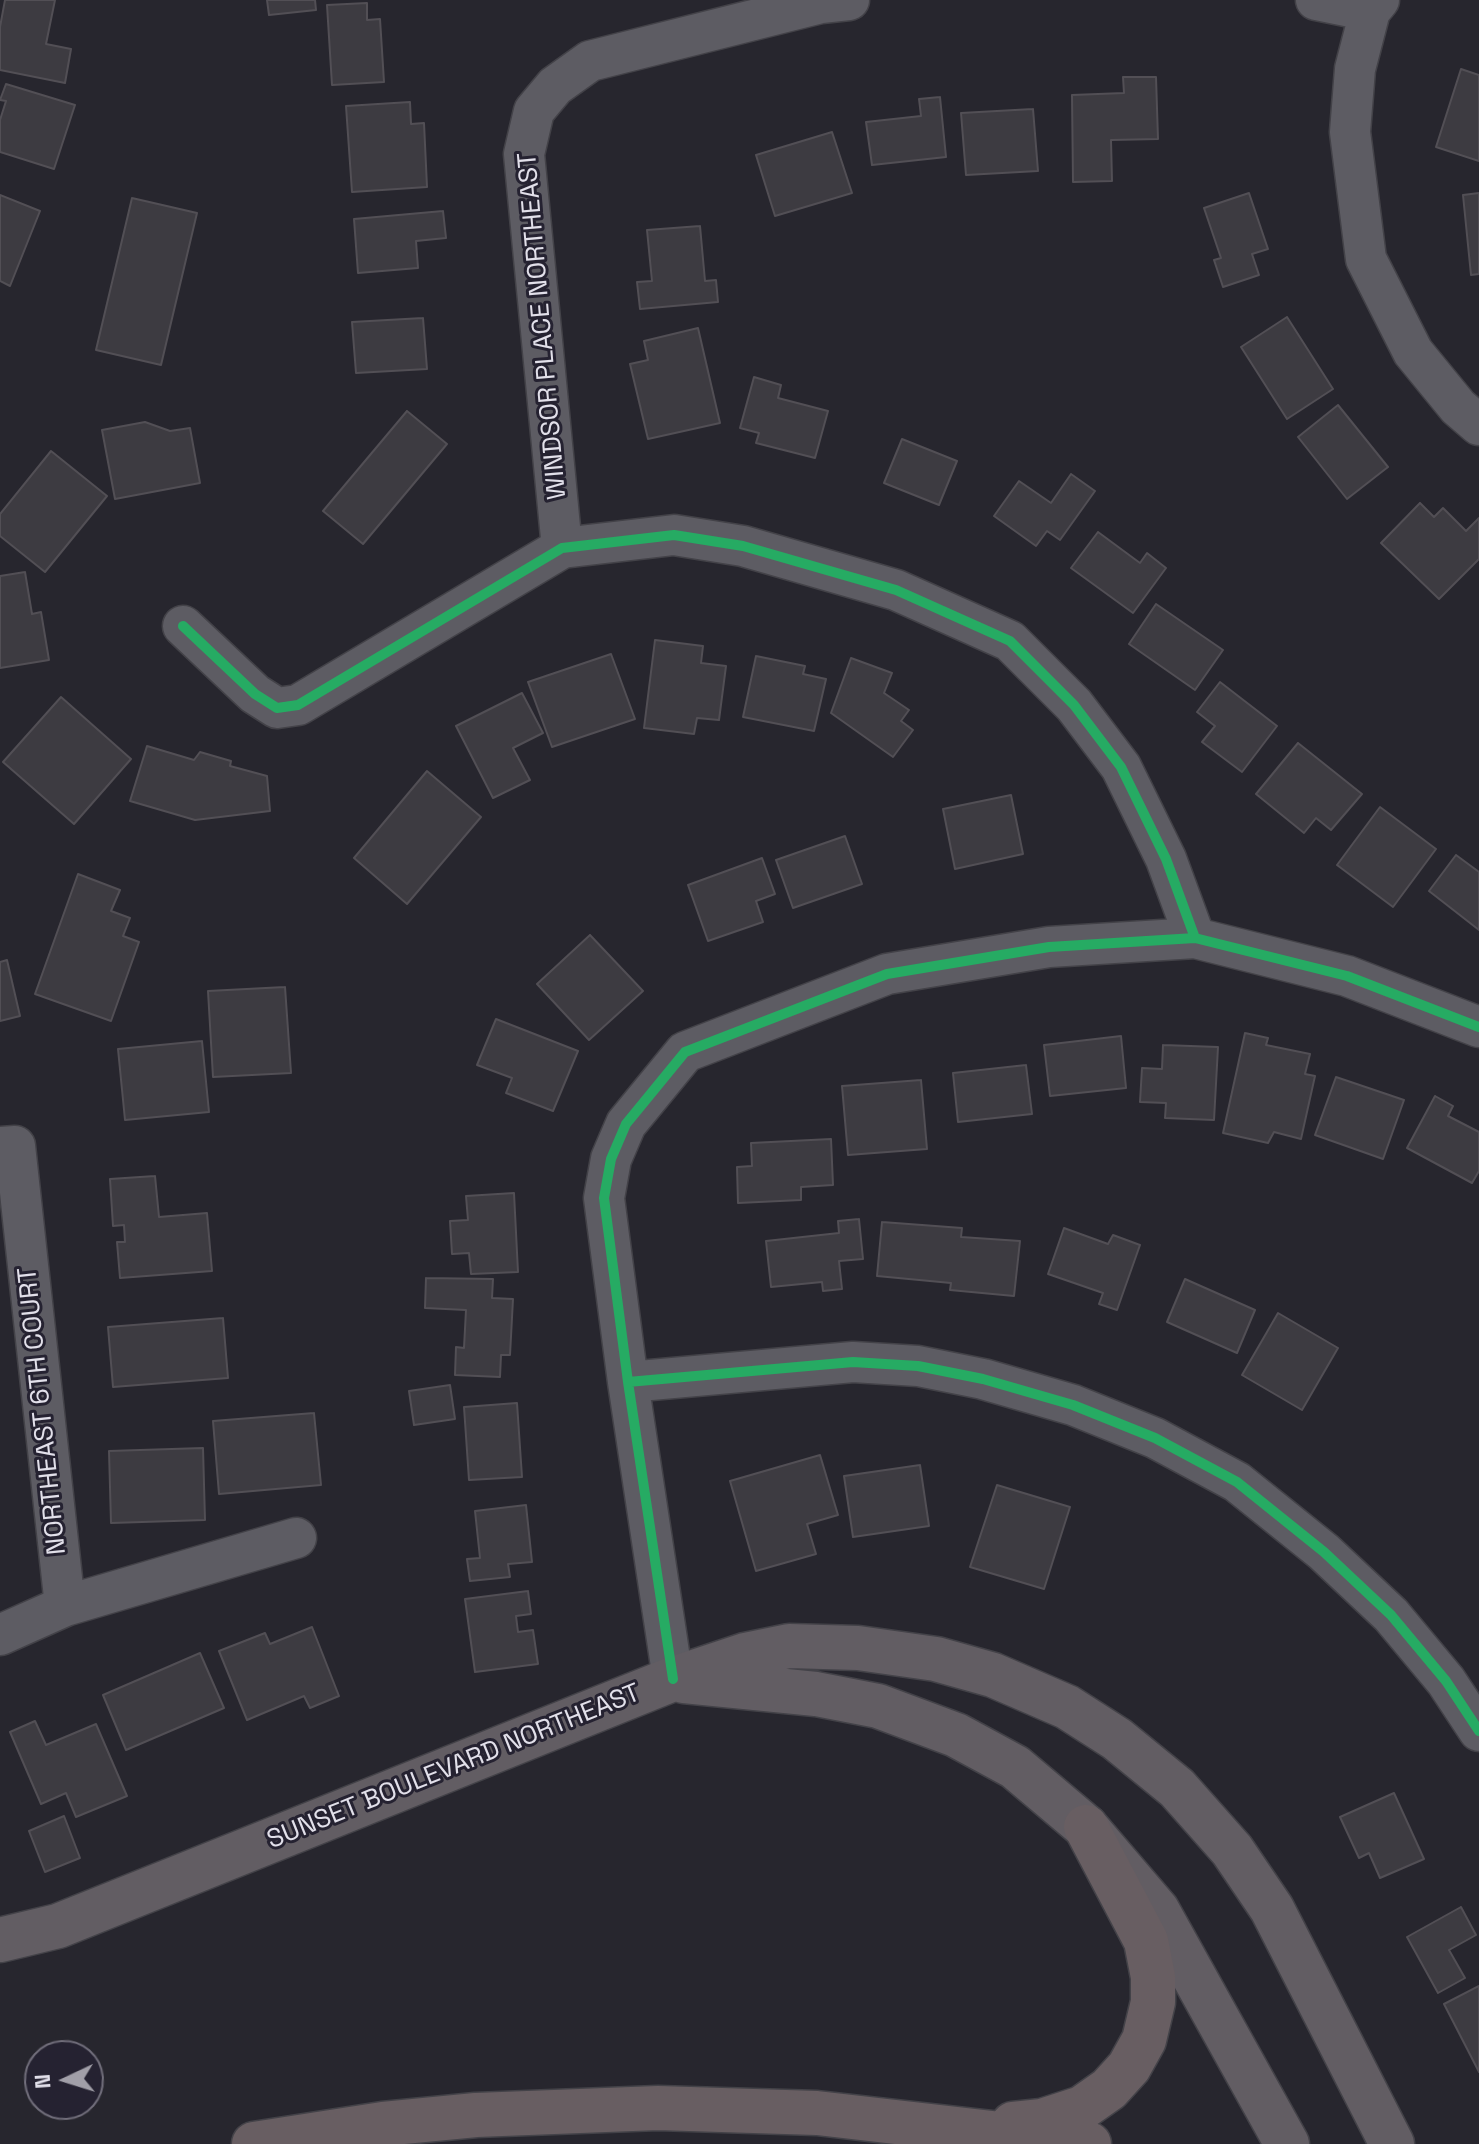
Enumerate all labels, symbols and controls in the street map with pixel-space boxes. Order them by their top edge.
street label: WINDSOR PLACE NORTHEAST [512,151,574,501]
street label: NORTHEAST 6TH COURT [12,1266,74,1556]
street label: SUNSET BOULEVARD NORTHEAST [263,1678,645,1856]
north arrow [24,2040,104,2120]
text: N [28,2073,57,2090]

